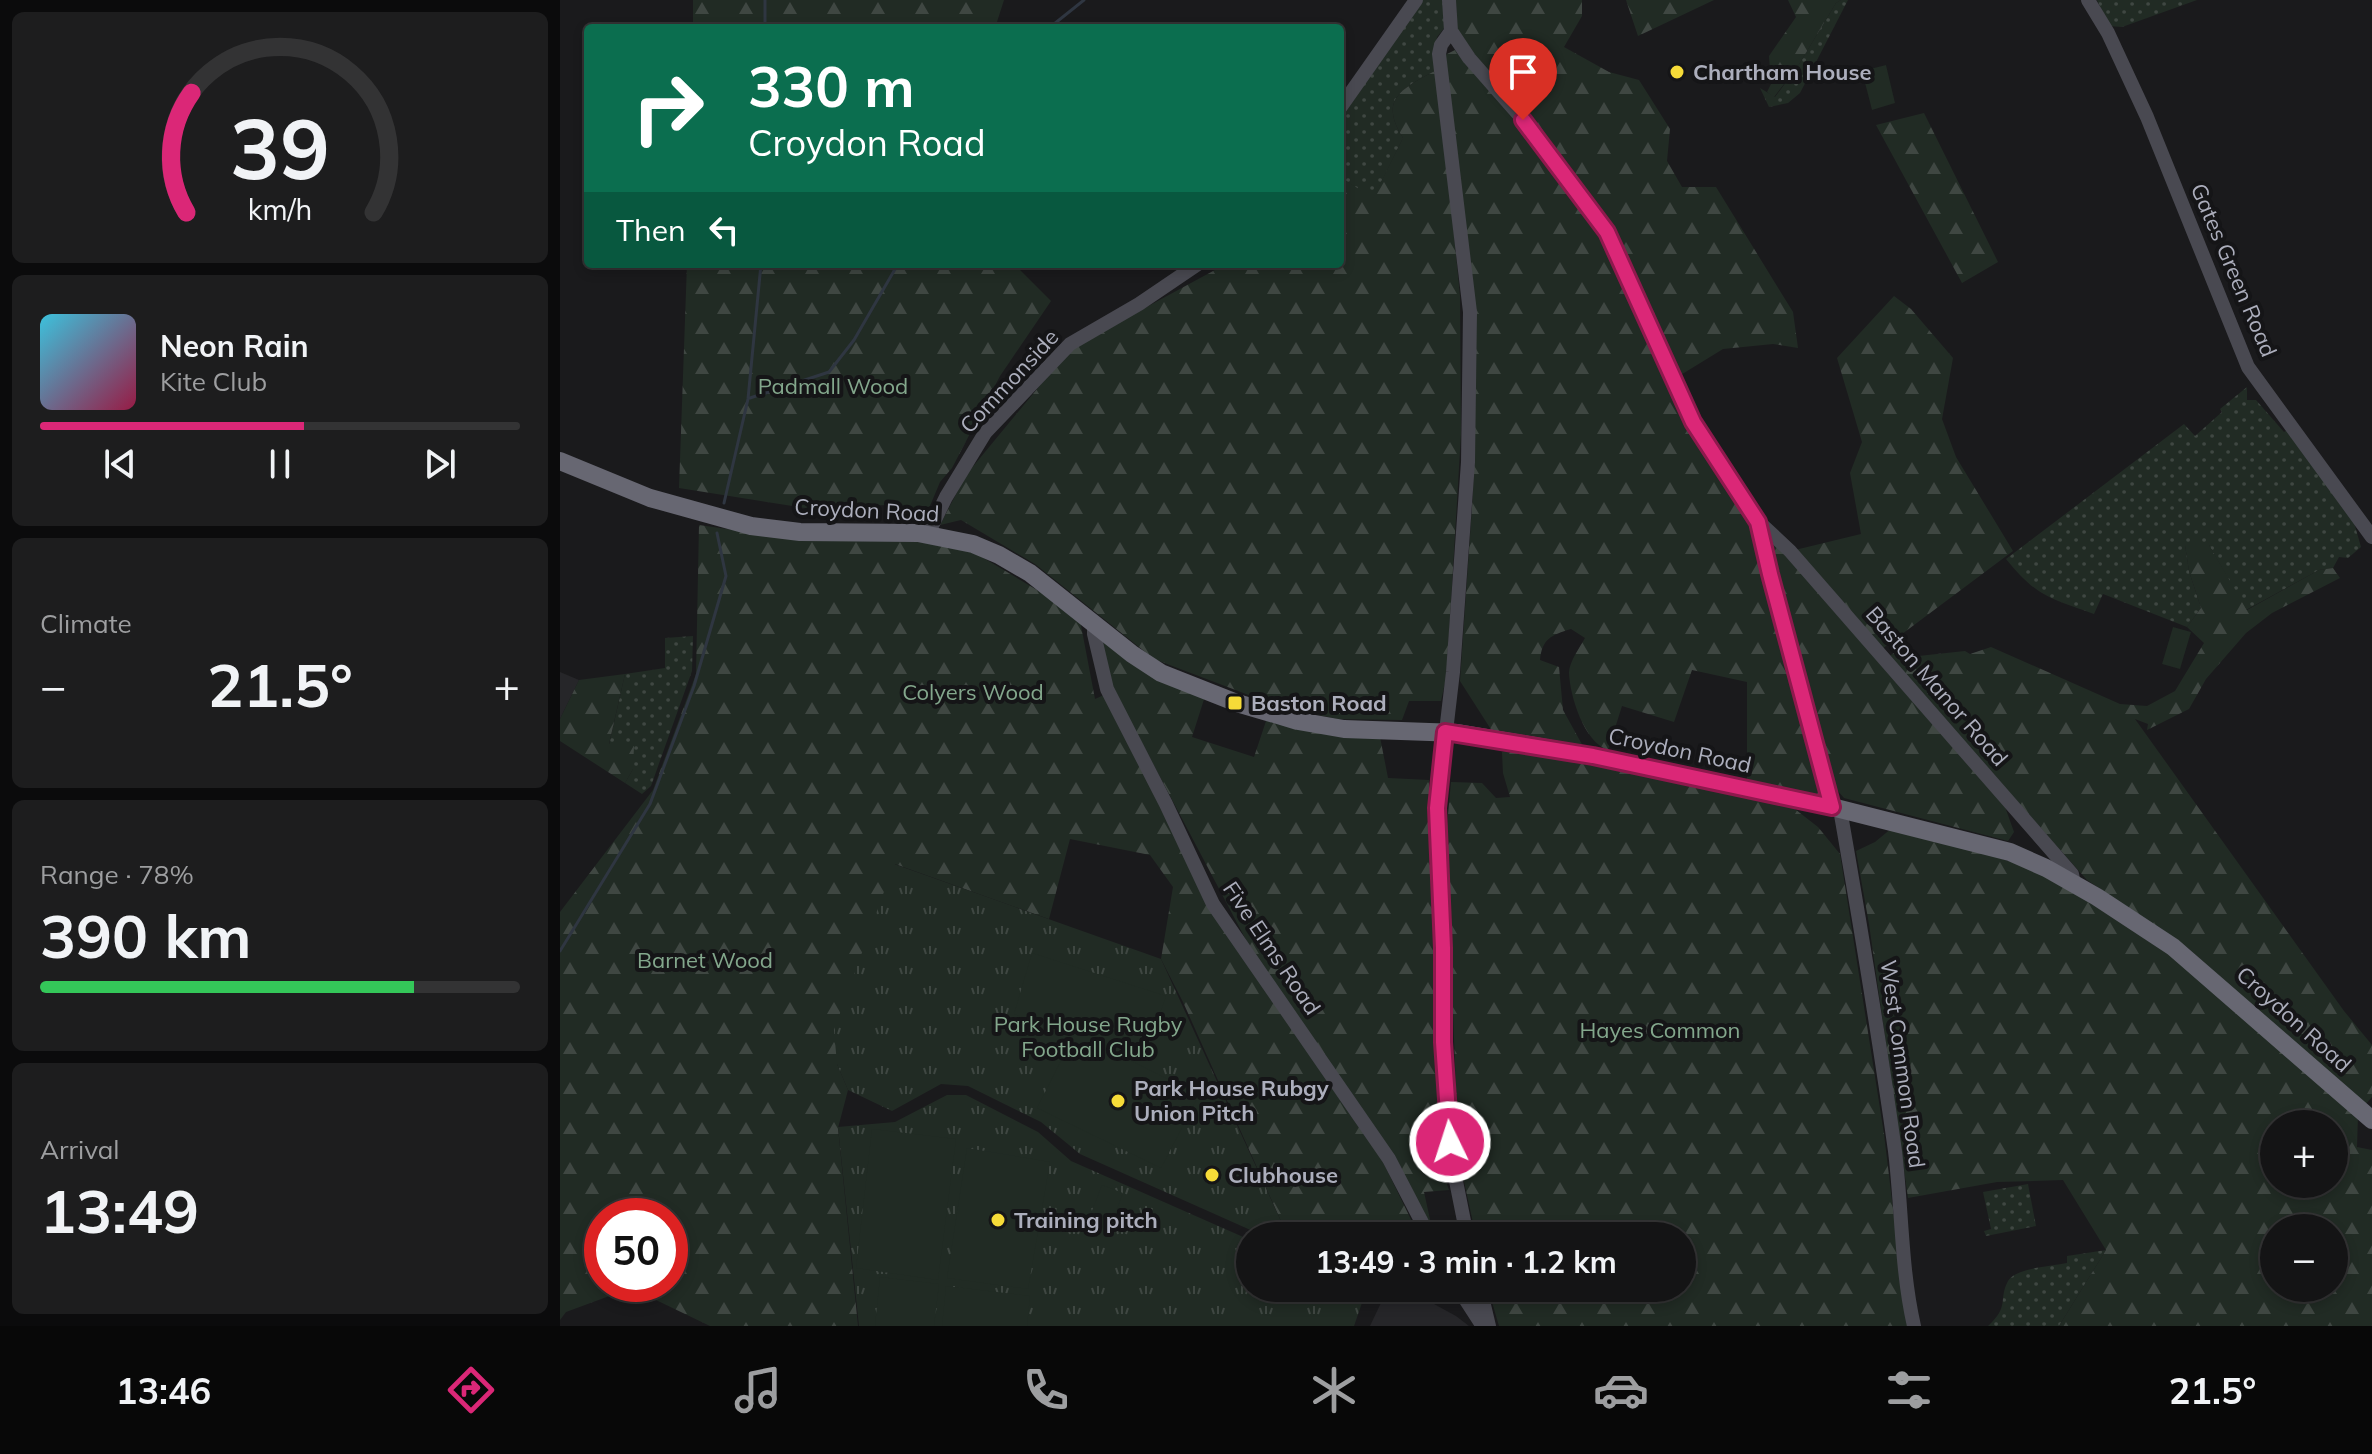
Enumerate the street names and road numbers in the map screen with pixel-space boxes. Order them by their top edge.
street label: Gates Green Road [2185,179,2283,361]
street label: Commonside [954,323,1064,439]
street label: Croydon Road [794,492,940,528]
street label: Baston Manor Road [1860,600,2014,772]
street label: Croydon Road [1606,721,1754,779]
street label: Five Elms Road [1217,876,1327,1020]
street label: West Common Road [1875,958,1931,1170]
street label: Croydon Road [2231,960,2357,1078]

